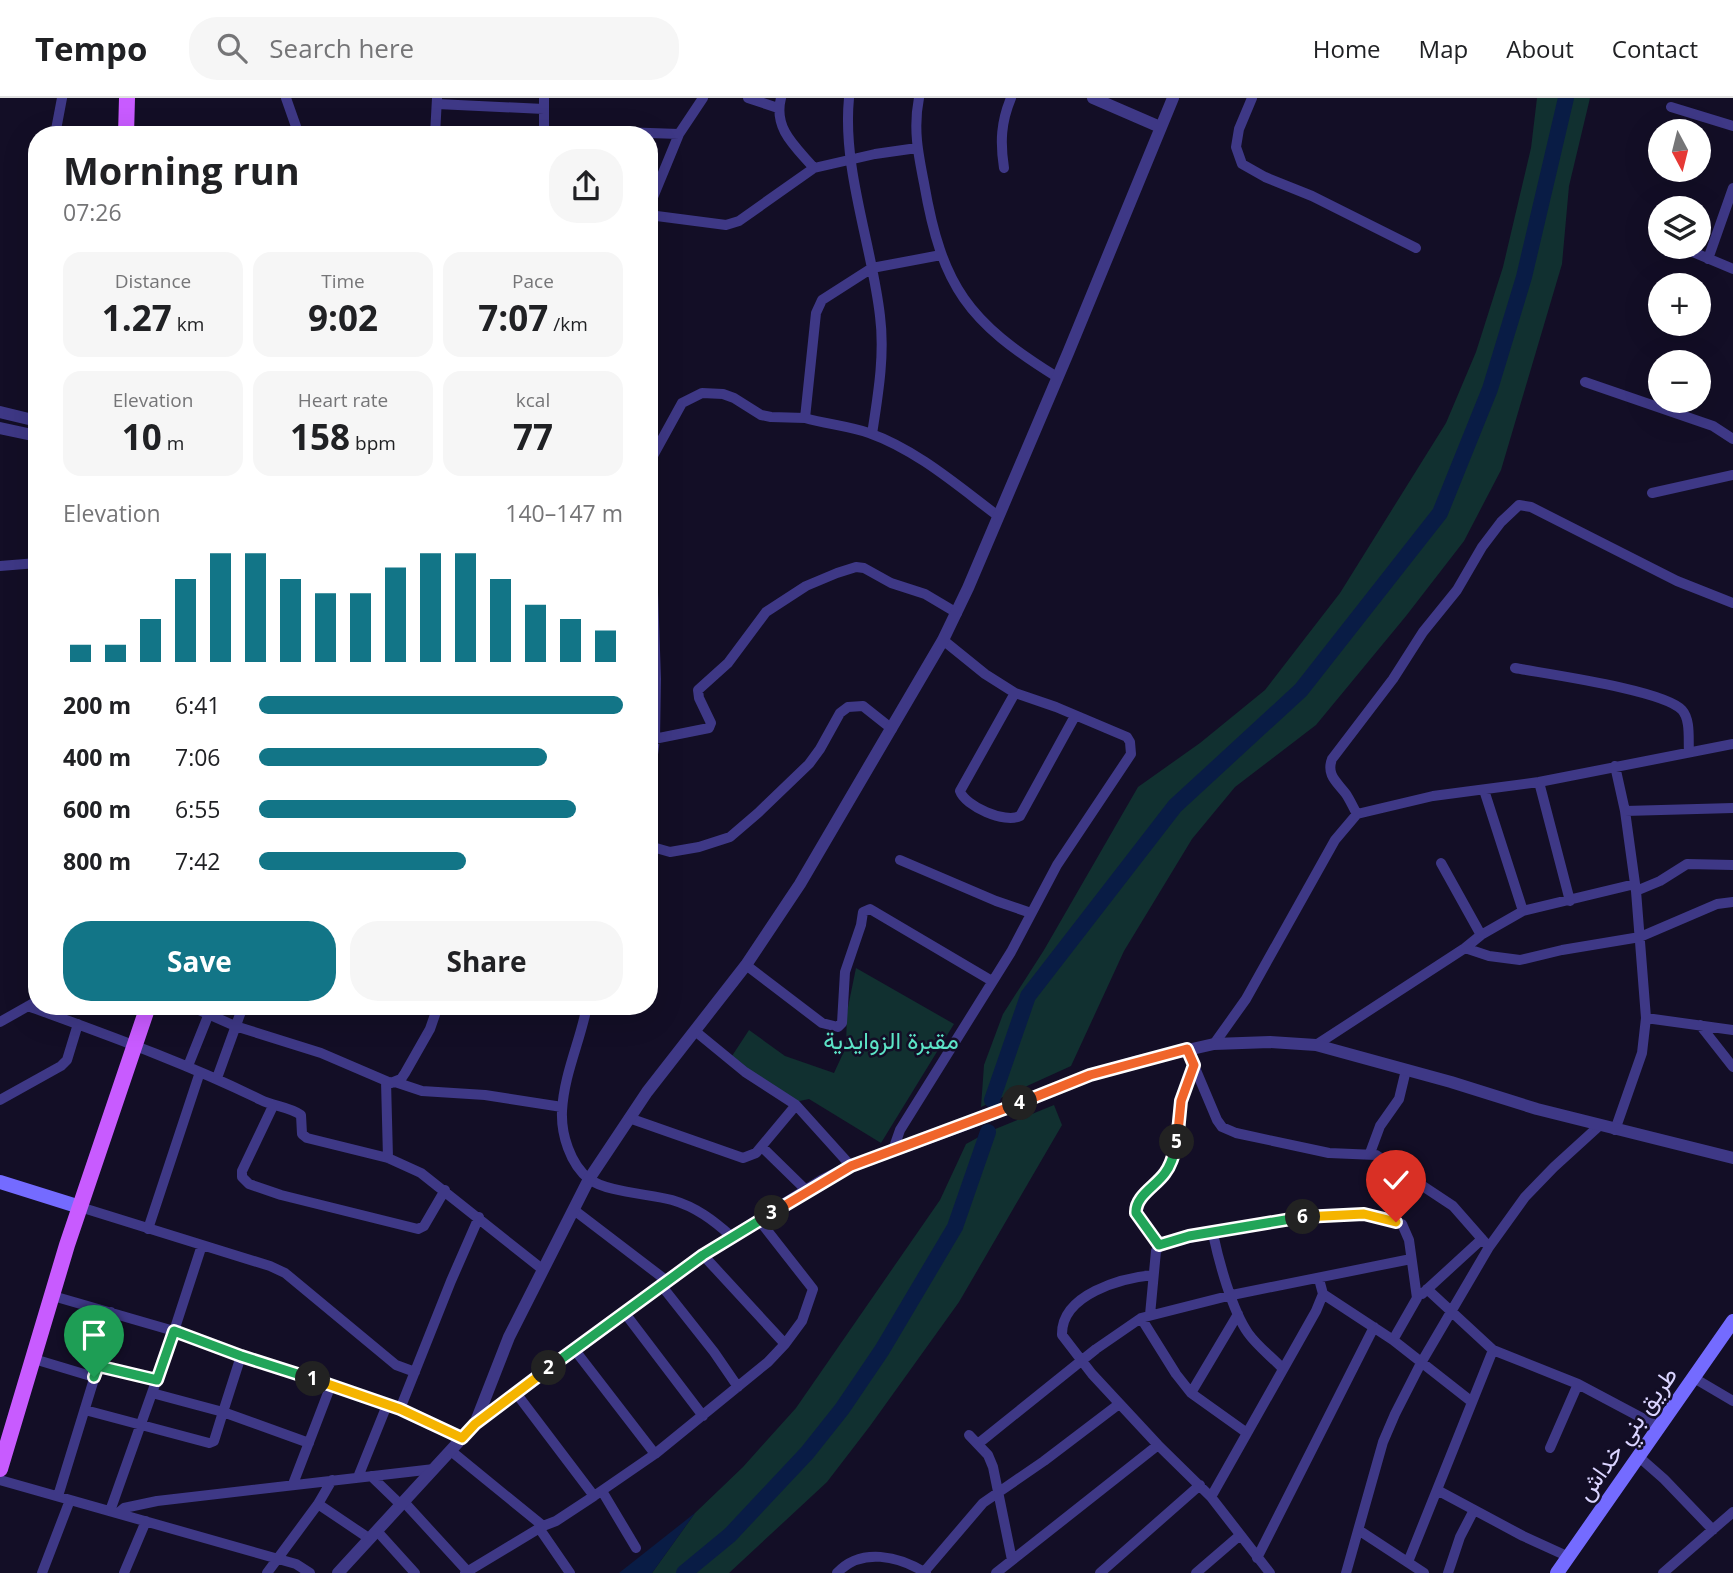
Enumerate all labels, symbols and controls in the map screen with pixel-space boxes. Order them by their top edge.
search box [189,17,679,80]
text: Tempo [35,26,147,71]
icon: search [213,29,251,67]
text: Search here [269,30,414,66]
text: Home [1313,32,1381,65]
text: Map [1419,32,1468,65]
text: About [1506,32,1574,65]
text: Contact [1612,32,1698,65]
north arrow [1648,119,1712,182]
map controls [1648,119,1711,413]
text: Morning run [63,144,300,196]
button: share [549,149,623,223]
text: 07:26 [63,196,122,228]
button: layers [1648,196,1711,259]
text: Distance [115,268,191,294]
text: Time [321,268,365,294]
text: Pace [512,268,554,294]
button: + [1648,273,1711,336]
text: 1.27 [102,294,172,341]
text: 9:02 [308,294,378,341]
text: 7:07 [478,294,548,341]
text: km [172,311,204,337]
text: /km [548,311,588,337]
button: − [1648,350,1711,413]
text: Elevation [113,387,193,413]
text: Heart rate [298,387,388,413]
text: kcal [516,387,550,413]
text: 10 [122,413,162,460]
text: 158 [290,413,350,460]
text: 77 [513,413,553,460]
text: m [162,430,184,456]
text: bpm [350,430,396,456]
text: Elevation [63,497,161,529]
text: 140–147 m [505,497,623,529]
text: 200 m [63,689,131,721]
text: 6:41 [175,689,221,721]
text: 400 m [63,741,131,773]
text: 7:06 [175,741,221,773]
text: 600 m [63,793,131,825]
text: 6:55 [175,793,221,825]
text: 800 m [63,845,131,877]
text: 7:42 [175,845,221,877]
button: Save [63,921,336,1001]
button: Share [350,921,623,1001]
park label: مقبرة الزوايدية [823,1023,959,1056]
pin: 4 [1002,1086,1038,1121]
text: 4 [1014,1089,1025,1115]
pin: 5 [1160,1124,1194,1160]
text: 5 [1171,1128,1182,1154]
pin [1366,1150,1426,1222]
icon: check [1377,1161,1415,1199]
pin: 3 [754,1196,790,1230]
text: 3 [766,1199,777,1225]
pin: 6 [1286,1200,1320,1234]
text: 6 [1297,1203,1308,1229]
pin [64,1305,124,1377]
icon: arrive [75,1316,113,1354]
pin: 2 [532,1350,566,1386]
text: 2 [543,1354,554,1380]
street label: طريق بني خداش [1567,1359,1688,1509]
pin: 1 [296,1362,330,1396]
text: 1 [307,1365,318,1391]

